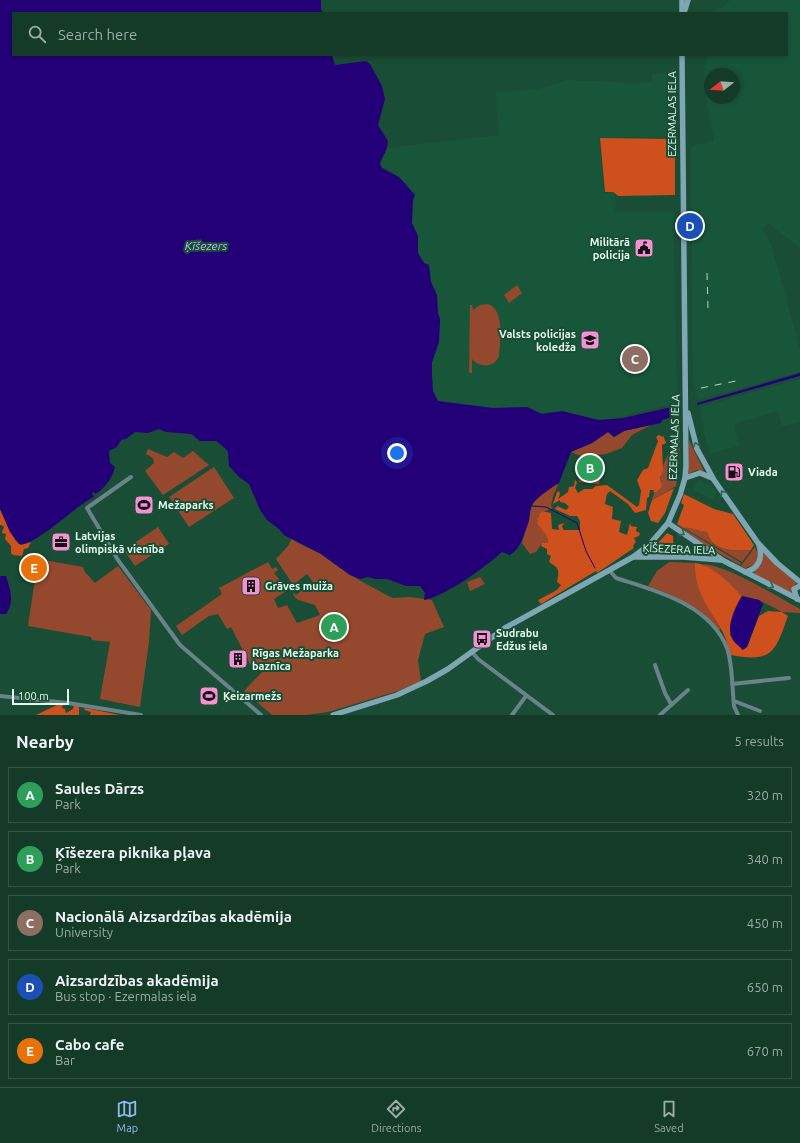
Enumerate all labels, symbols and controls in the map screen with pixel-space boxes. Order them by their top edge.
search box [12,12,788,56]
icon: search [26,23,48,45]
text: Search here [58,26,137,43]
north arrow [704,68,740,104]
street label: EZERMALAS IELA [666,70,678,157]
pin: D [677,211,703,241]
place label: Militārā policija [590,236,630,261]
public building icon: Militārā policija [633,237,655,259]
water label: Ķīšezers [185,239,227,252]
place label: Valsts policijas koledža [499,328,576,353]
school or university icon: Valsts policijas koledža [579,329,601,351]
pin: C [622,344,648,374]
street label: EZERMALAS IELA [667,393,682,480]
one-way arrow [692,442,701,449]
your location [387,443,407,463]
pin: B [577,453,603,483]
fuel station icon: Viada [723,461,745,483]
place label: Viada [748,466,778,478]
one-way arrow [721,491,728,498]
sports icon: Mežaparks [133,494,155,516]
place label: Mežaparks [158,499,214,511]
one-way arrow [677,528,684,535]
place label: Latvijas olimpiskā vienība [75,530,164,555]
office icon: Latvijas olimpiskā vienība [50,531,72,553]
street label: ĶĪŠEZERA IELA [642,541,716,556]
pin: E [21,553,47,583]
building icon: Grāves muiža [240,575,262,597]
place label: Grāves muiža [265,580,333,592]
one-way arrow [767,581,774,589]
pin: A [321,612,347,642]
place label: Sudrabu Edžus iela [496,627,547,652]
bus stop icon: Sudrabu Edžus iela [471,628,493,650]
place label: Rīgas Mežaparka baznīca [252,647,339,672]
building icon: Rīgas Mežaparka baznīca [227,648,249,670]
sports icon: Ķeizarmežs [198,685,220,707]
scale bar [12,687,69,706]
text: 100 m [18,690,49,702]
place label: Ķeizarmežs [223,690,282,702]
text: Nearby [16,732,74,751]
text: 5 results [734,734,784,748]
text: Saules Dārzs [55,780,144,797]
text: A [25,788,35,802]
text: 320 m [747,788,783,802]
text: Park [55,797,81,811]
text: Ķīšezera piknika pļava [55,844,211,861]
text: B [26,852,34,866]
text: 340 m [747,852,783,866]
text: Park [55,861,81,875]
text: Nacionālā Aizsardzības akadēmija [55,908,292,925]
text: C [26,916,34,930]
text: 450 m [747,916,783,930]
text: University [55,925,113,939]
text: Aizsardzības akadēmija [55,972,219,989]
text: D [25,980,35,994]
text: 650 m [747,980,783,994]
text: Bus stop · Ezermalas iela [55,989,197,1003]
text: Cabo cafe [55,1036,124,1053]
text: E [26,1044,34,1058]
text: 670 m [747,1044,783,1058]
text: Bar [55,1053,75,1067]
tab: Map [116,1098,138,1134]
tab: Directions [371,1098,422,1134]
tab: Saved [654,1098,684,1134]

